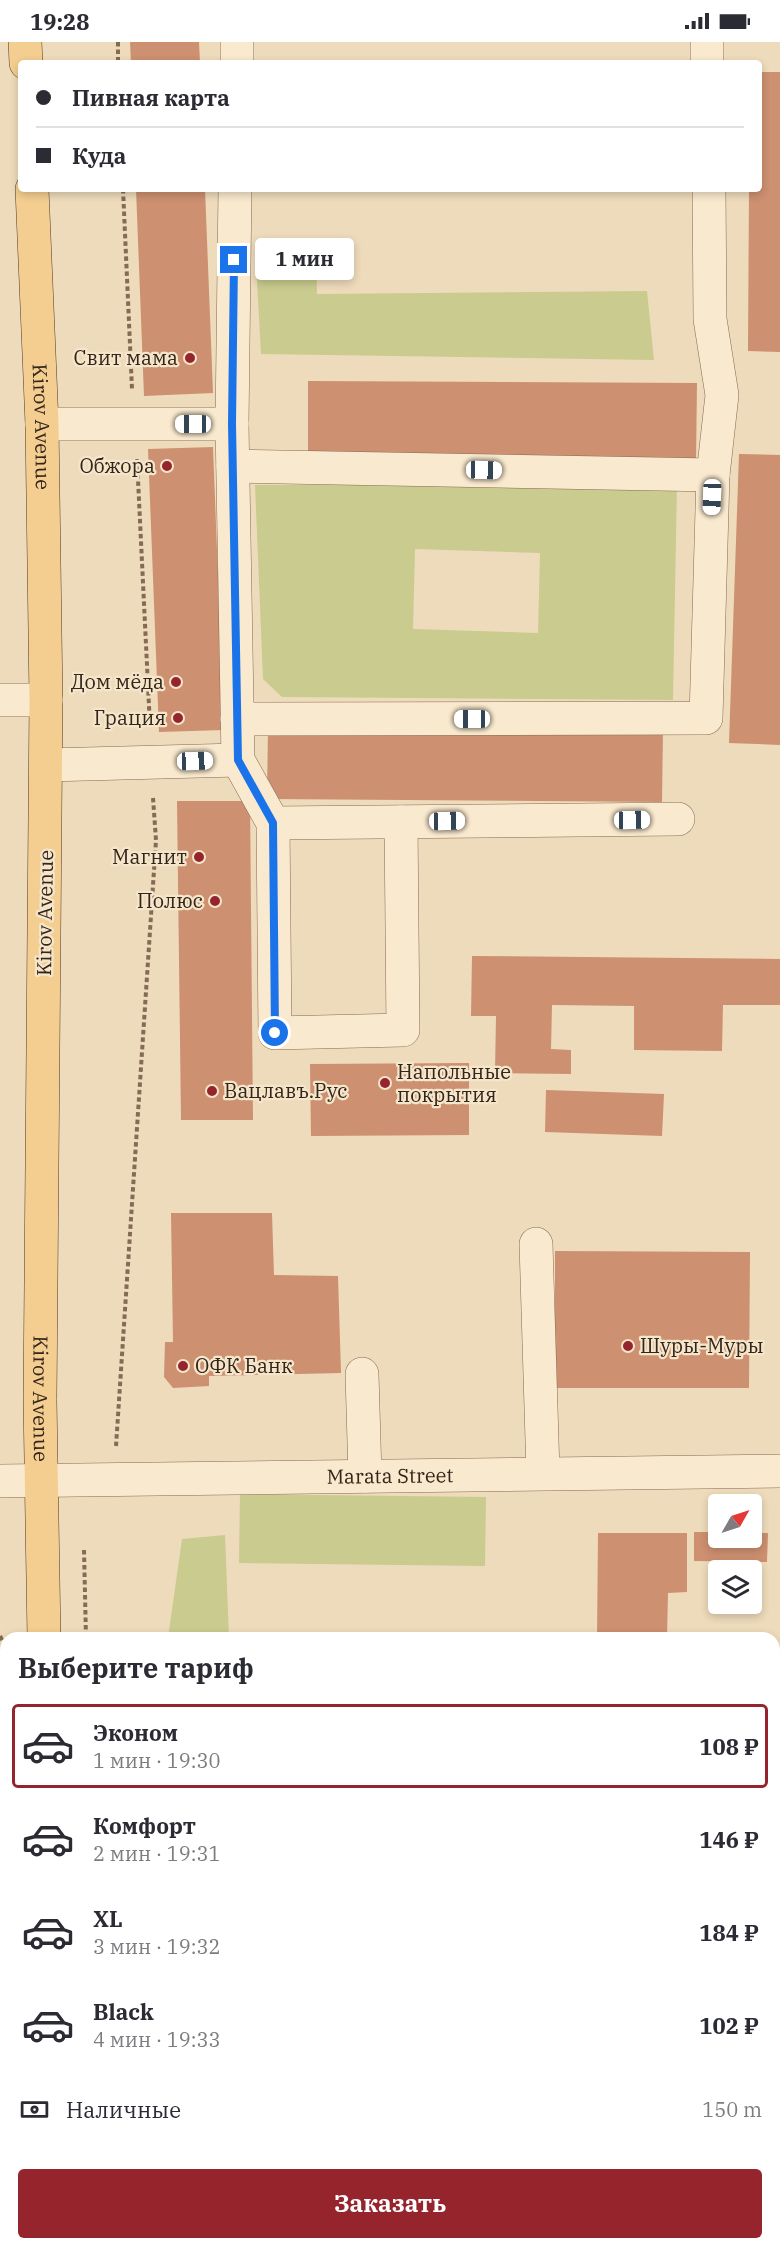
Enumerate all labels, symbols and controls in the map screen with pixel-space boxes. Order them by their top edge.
text: 19:28 [30,7,89,36]
text: Пивная карта [72,83,230,112]
text: Куда [72,141,126,170]
callout: 1 мин [255,239,354,281]
text: 1 мин [275,245,334,272]
route end [220,246,247,273]
place label: Свит мама [74,344,178,371]
marker: Свит мама [183,351,197,365]
street label: Kirov Avenue [26,363,57,490]
car [175,415,211,433]
place label: Обжора [79,452,155,479]
marker: Обжора [160,459,174,473]
car [466,461,502,479]
car [702,479,722,515]
place label: Дом мёда [71,668,164,695]
marker: Дом мёда [169,675,183,689]
place label: Грация [94,704,166,731]
car [454,710,490,728]
marker: Грация [171,711,185,725]
car [177,751,213,771]
car [614,811,650,829]
car [429,812,465,830]
place label: Магнит [112,843,187,870]
street label: Kirov Avenue [30,850,59,976]
marker: Магнит [192,850,206,864]
place label: Полюс [137,887,203,914]
marker: Полюс [208,894,222,908]
route start [261,1019,288,1046]
place label: Напольные покрытия [397,1058,511,1108]
marker: Напольные покрытия [378,1076,392,1090]
place label: Вацлавъ.Рус [224,1077,348,1104]
marker: Вацлавъ.Рус [205,1084,219,1098]
place label: Шуры-Муры [640,1332,763,1359]
street label: Kirov Avenue [27,1336,55,1462]
marker: Шуры-Муры [621,1339,635,1353]
place label: ОФК Банк [195,1352,293,1379]
marker: ОФК Банк [176,1359,190,1373]
street label: Marata Street [326,1461,454,1490]
north arrow [708,1494,762,1548]
map controls [708,1494,762,1614]
button: layers [708,1560,762,1614]
text: Выберите тариф [18,1650,254,1685]
text: Эконом [93,1718,178,1747]
icon: car [21,1719,75,1773]
text: 108 ₽ [699,1732,759,1761]
text: 1 мин · 19:30 [93,1747,221,1774]
text: Комфорт [93,1811,196,1840]
icon: car [21,1812,75,1866]
text: 146 ₽ [699,1825,759,1854]
text: 2 мин · 19:31 [93,1840,221,1867]
text: XL [93,1904,123,1933]
icon: car [21,1905,75,1959]
text: 184 ₽ [699,1918,759,1947]
text: 3 мин · 19:32 [93,1933,221,1960]
text: Black [93,1997,154,2026]
icon: car [21,1998,75,2052]
text: 102 ₽ [699,2011,759,2040]
text: 4 мин · 19:33 [93,2026,221,2053]
icon: cash [18,2093,51,2126]
text: Наличные [66,2095,181,2124]
text: 150 m [702,2096,762,2123]
button: Заказать [18,2169,762,2238]

